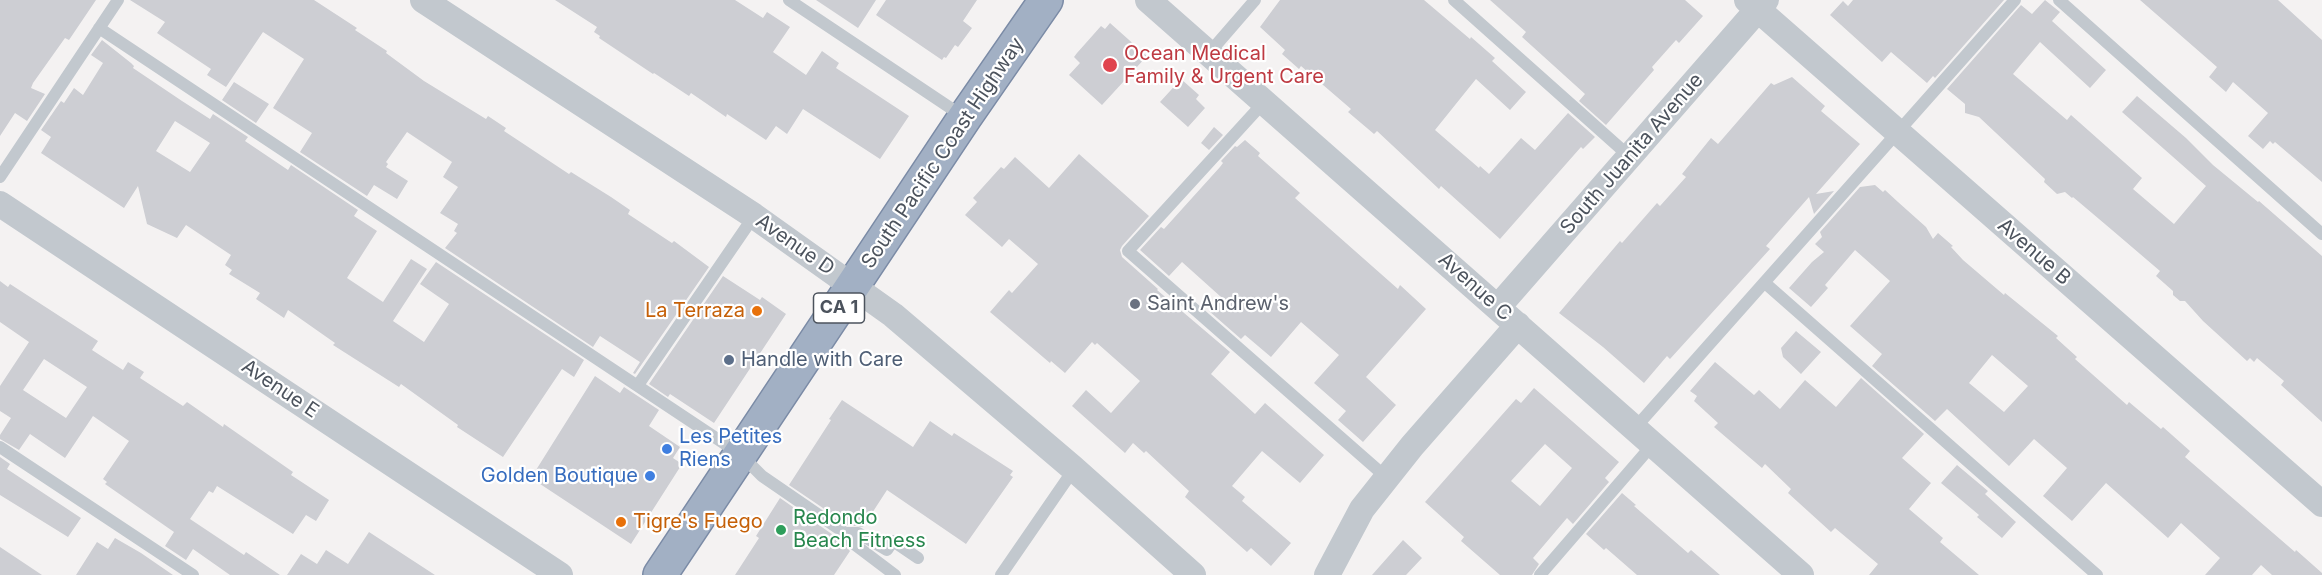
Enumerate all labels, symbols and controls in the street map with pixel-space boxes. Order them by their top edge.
street label: South Pacific Coast Highway [857,33,1029,273]
place label: Ocean Medical Family & Urgent Care [1124,42,1324,89]
marker: Ocean Medical Family & Urgent Care [1101,56,1119,74]
street label: South Juanita Avenue [1556,69,1708,239]
street label: Avenue D [751,209,839,281]
street label: Avenue B [1993,214,2075,290]
street label: Avenue C [1433,248,1517,326]
place label: Saint Andrew's [1147,292,1289,316]
road number: CA 1 [814,293,864,323]
marker: Saint Andrew's [1128,297,1142,311]
place label: La Terraza [645,299,745,323]
marker: La Terraza [750,304,764,318]
place label: Handle with Care [741,348,903,372]
marker: Handle with Care [722,353,736,367]
street label: Avenue E [237,354,323,424]
place label: Les Petites Riens [679,425,782,472]
marker: Les Petites Riens [660,442,674,456]
place label: Golden Boutique [481,464,638,488]
marker: Golden Boutique [643,469,657,483]
place label: Redondo Beach Fitness [793,506,926,553]
place label: Tigre's Fuego [633,510,763,534]
marker: Tigre's Fuego [614,515,628,529]
marker: Redondo Beach Fitness [774,523,788,537]

